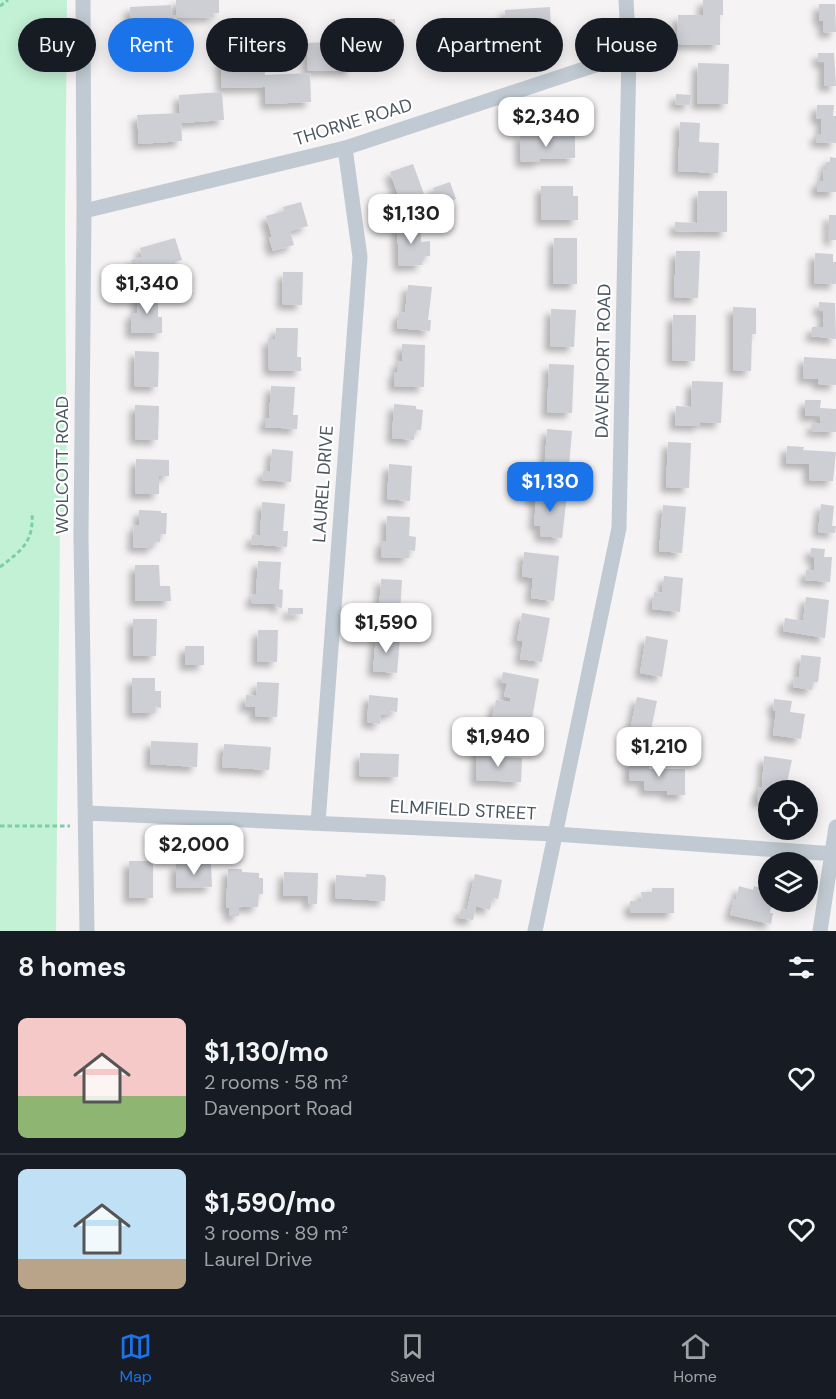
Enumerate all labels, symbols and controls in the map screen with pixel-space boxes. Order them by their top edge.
chip: Buy [18,18,96,72]
chip: Rent [108,18,194,72]
chip: Filters [206,18,308,72]
chip: New [320,18,404,72]
chip: Apartment [416,18,563,72]
chip: House [575,18,678,72]
street label: THORNE ROAD [291,93,415,151]
pin: $2,340 [497,97,595,148]
text: $2,340 [512,103,580,129]
pin: $1,130 [362,194,460,245]
text: $1,130 [382,200,440,226]
pin: $1,340 [98,264,196,315]
text: $1,340 [115,270,179,296]
street label: DAVENPORT ROAD [590,284,616,438]
street label: WOLCOTT ROAD [50,396,74,534]
street label: LAUREL DRIVE [307,425,339,543]
pin: $1,130 [501,462,599,513]
text: $1,130 [521,468,579,494]
pin: $1,590 [337,603,435,654]
text: $1,590 [354,609,418,635]
pin: $1,940 [449,717,547,768]
text: $1,940 [466,723,530,749]
pin: $1,210 [610,727,708,778]
text: $1,210 [630,733,688,759]
map controls [758,780,818,912]
button: locate [758,780,818,840]
street label: ELMFIELD STREET [389,794,537,826]
pin: $2,000 [145,825,243,876]
text: $2,000 [159,831,229,857]
button: layers [758,852,818,912]
text: 8 homes [18,950,126,984]
icon: filters [785,951,818,984]
text: $1,130/mo [204,1035,329,1069]
icon: home [66,1042,138,1114]
icon: heart [785,1062,818,1095]
text: 2 rooms · 58 m² [204,1069,348,1095]
text: Davenport Road [204,1095,353,1121]
text: $1,590/mo [204,1186,336,1220]
icon: home [66,1193,138,1265]
icon: heart [785,1213,818,1246]
text: 3 rooms · 89 m² [204,1220,348,1246]
text: Laurel Drive [204,1246,312,1272]
tab: Map [119,1330,152,1387]
tab: Saved [390,1330,435,1387]
tab: Home [673,1330,717,1387]

